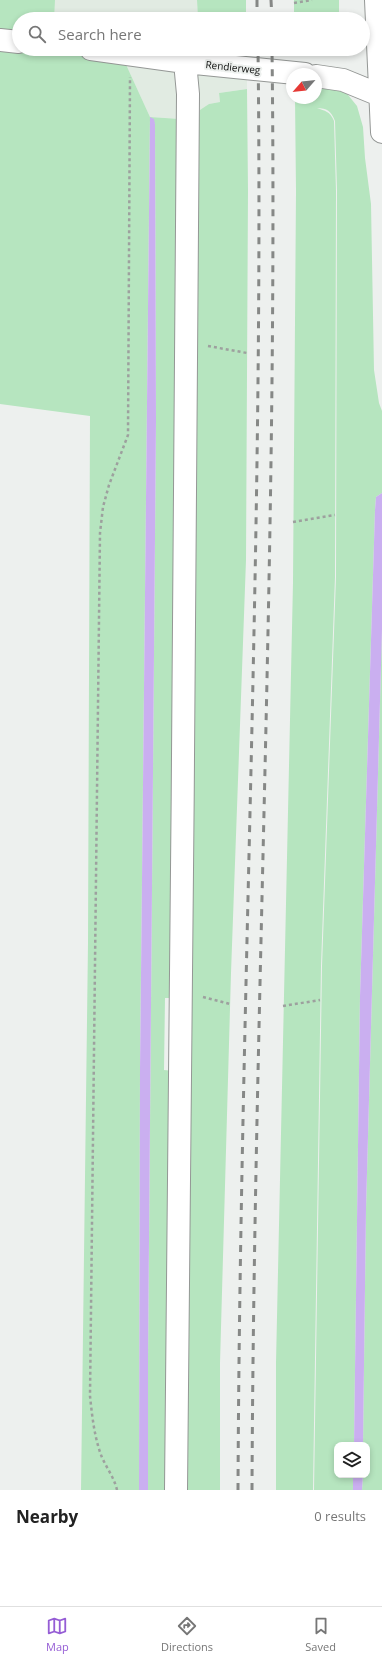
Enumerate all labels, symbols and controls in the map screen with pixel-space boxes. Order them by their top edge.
search box [12,12,370,56]
icon: search [26,23,48,45]
text: Search here [58,24,142,44]
street label: Rendierweg [205,57,262,77]
north arrow [286,68,322,104]
map controls [334,1442,370,1478]
button: layers [334,1442,370,1478]
text: Nearby [16,1505,78,1528]
text: 0 results [314,1507,366,1525]
tab: Map [46,1615,69,1654]
tab: Directions [161,1615,213,1654]
tab: Saved [305,1615,336,1654]

